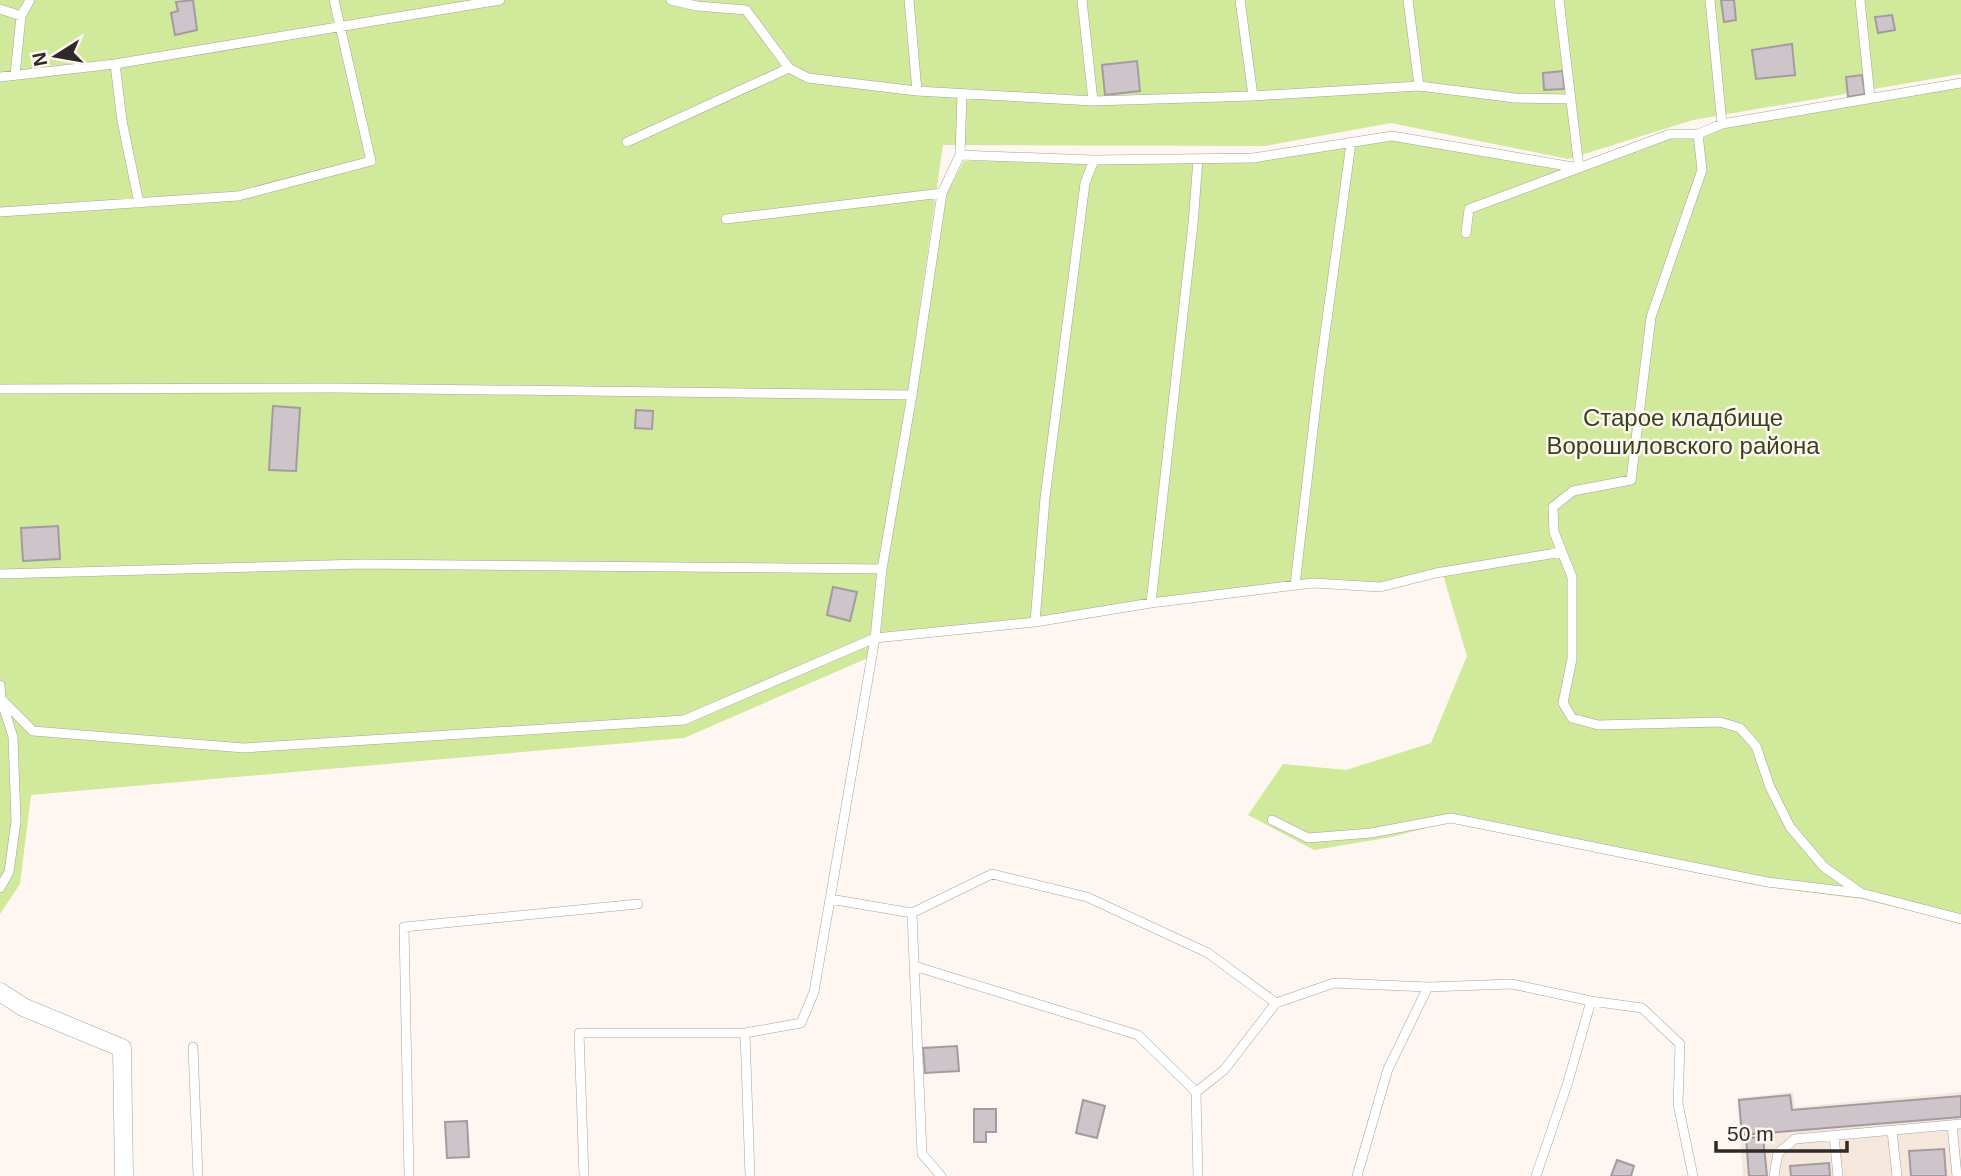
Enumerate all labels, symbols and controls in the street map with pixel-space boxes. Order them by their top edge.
north arrow [21,21,91,91]
text: N [28,50,51,68]
park label: Старое кладбище Ворошиловского района [1546,404,1820,459]
scale bar [1716,1110,1847,1154]
text: 50 m [1727,1122,1774,1145]

